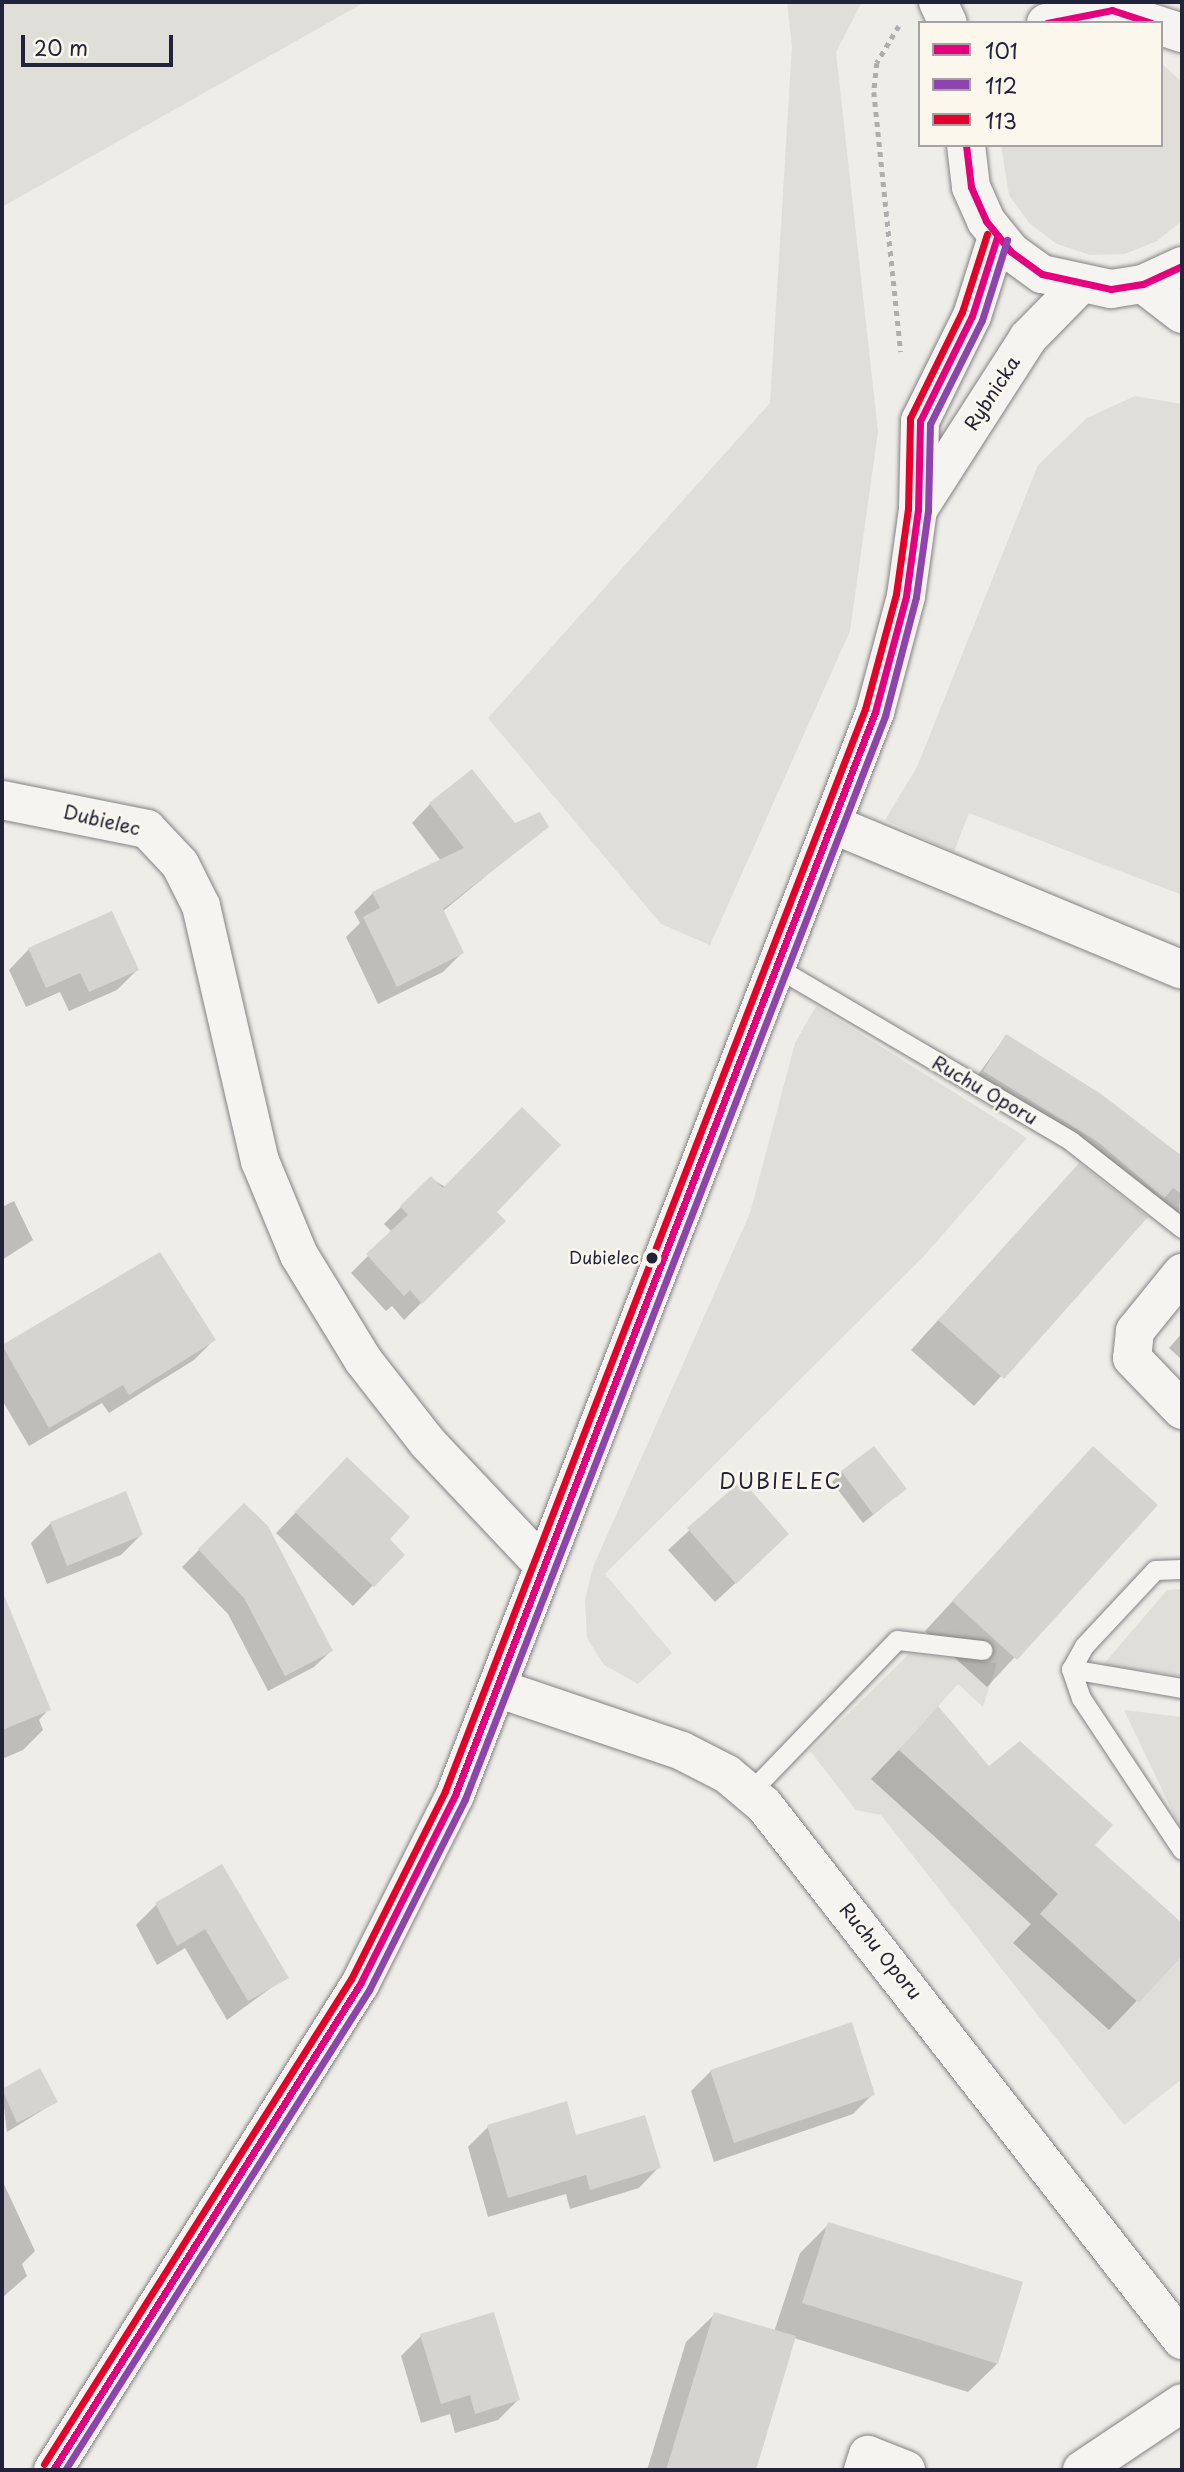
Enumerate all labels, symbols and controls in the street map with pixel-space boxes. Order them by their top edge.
scale bar [24,21,177,65]
legend [918,21,1163,147]
text: 20 m [34,31,88,63]
text: 101 [985,34,1018,66]
text: 112 [985,69,1017,101]
text: 113 [985,104,1017,136]
street label: Rybnicka [960,352,1024,434]
street label: Dubielec [61,800,143,840]
street label: Ruchu Oporu [928,1051,1042,1129]
place label: Dubielec [569,1248,639,1268]
marker: Dubielec [645,1251,659,1265]
district label: DUBIELEC [721,1467,841,1493]
street label: Ruchu Oporu [835,1898,927,2004]

